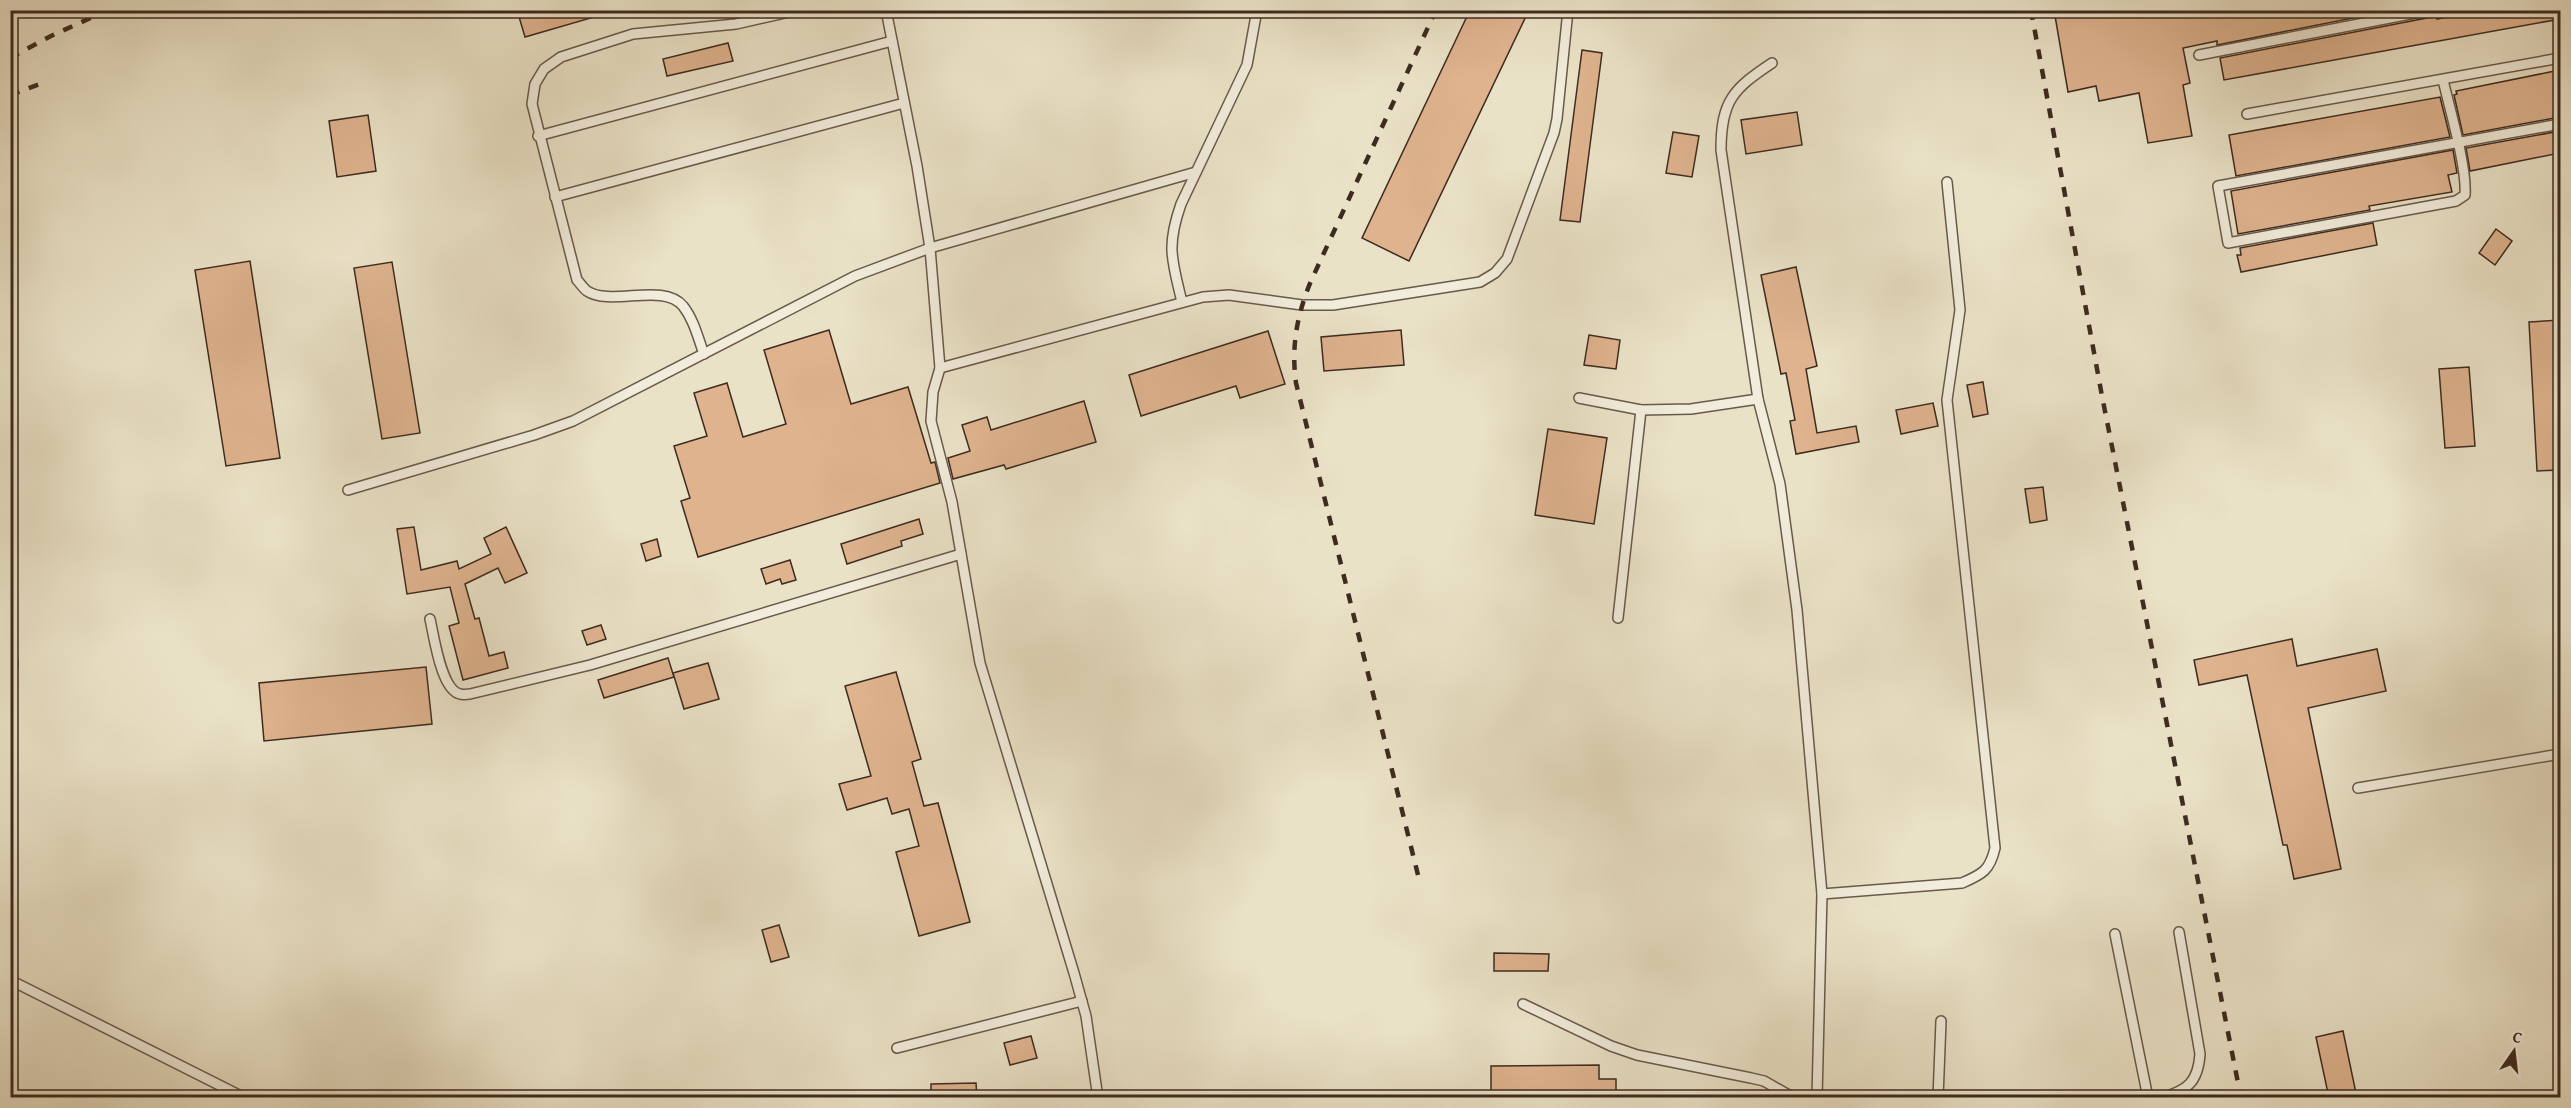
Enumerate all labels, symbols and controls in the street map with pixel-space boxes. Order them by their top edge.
north arrow [2484,1021,2544,1081]
text: С [2510,1024,2525,1049]

